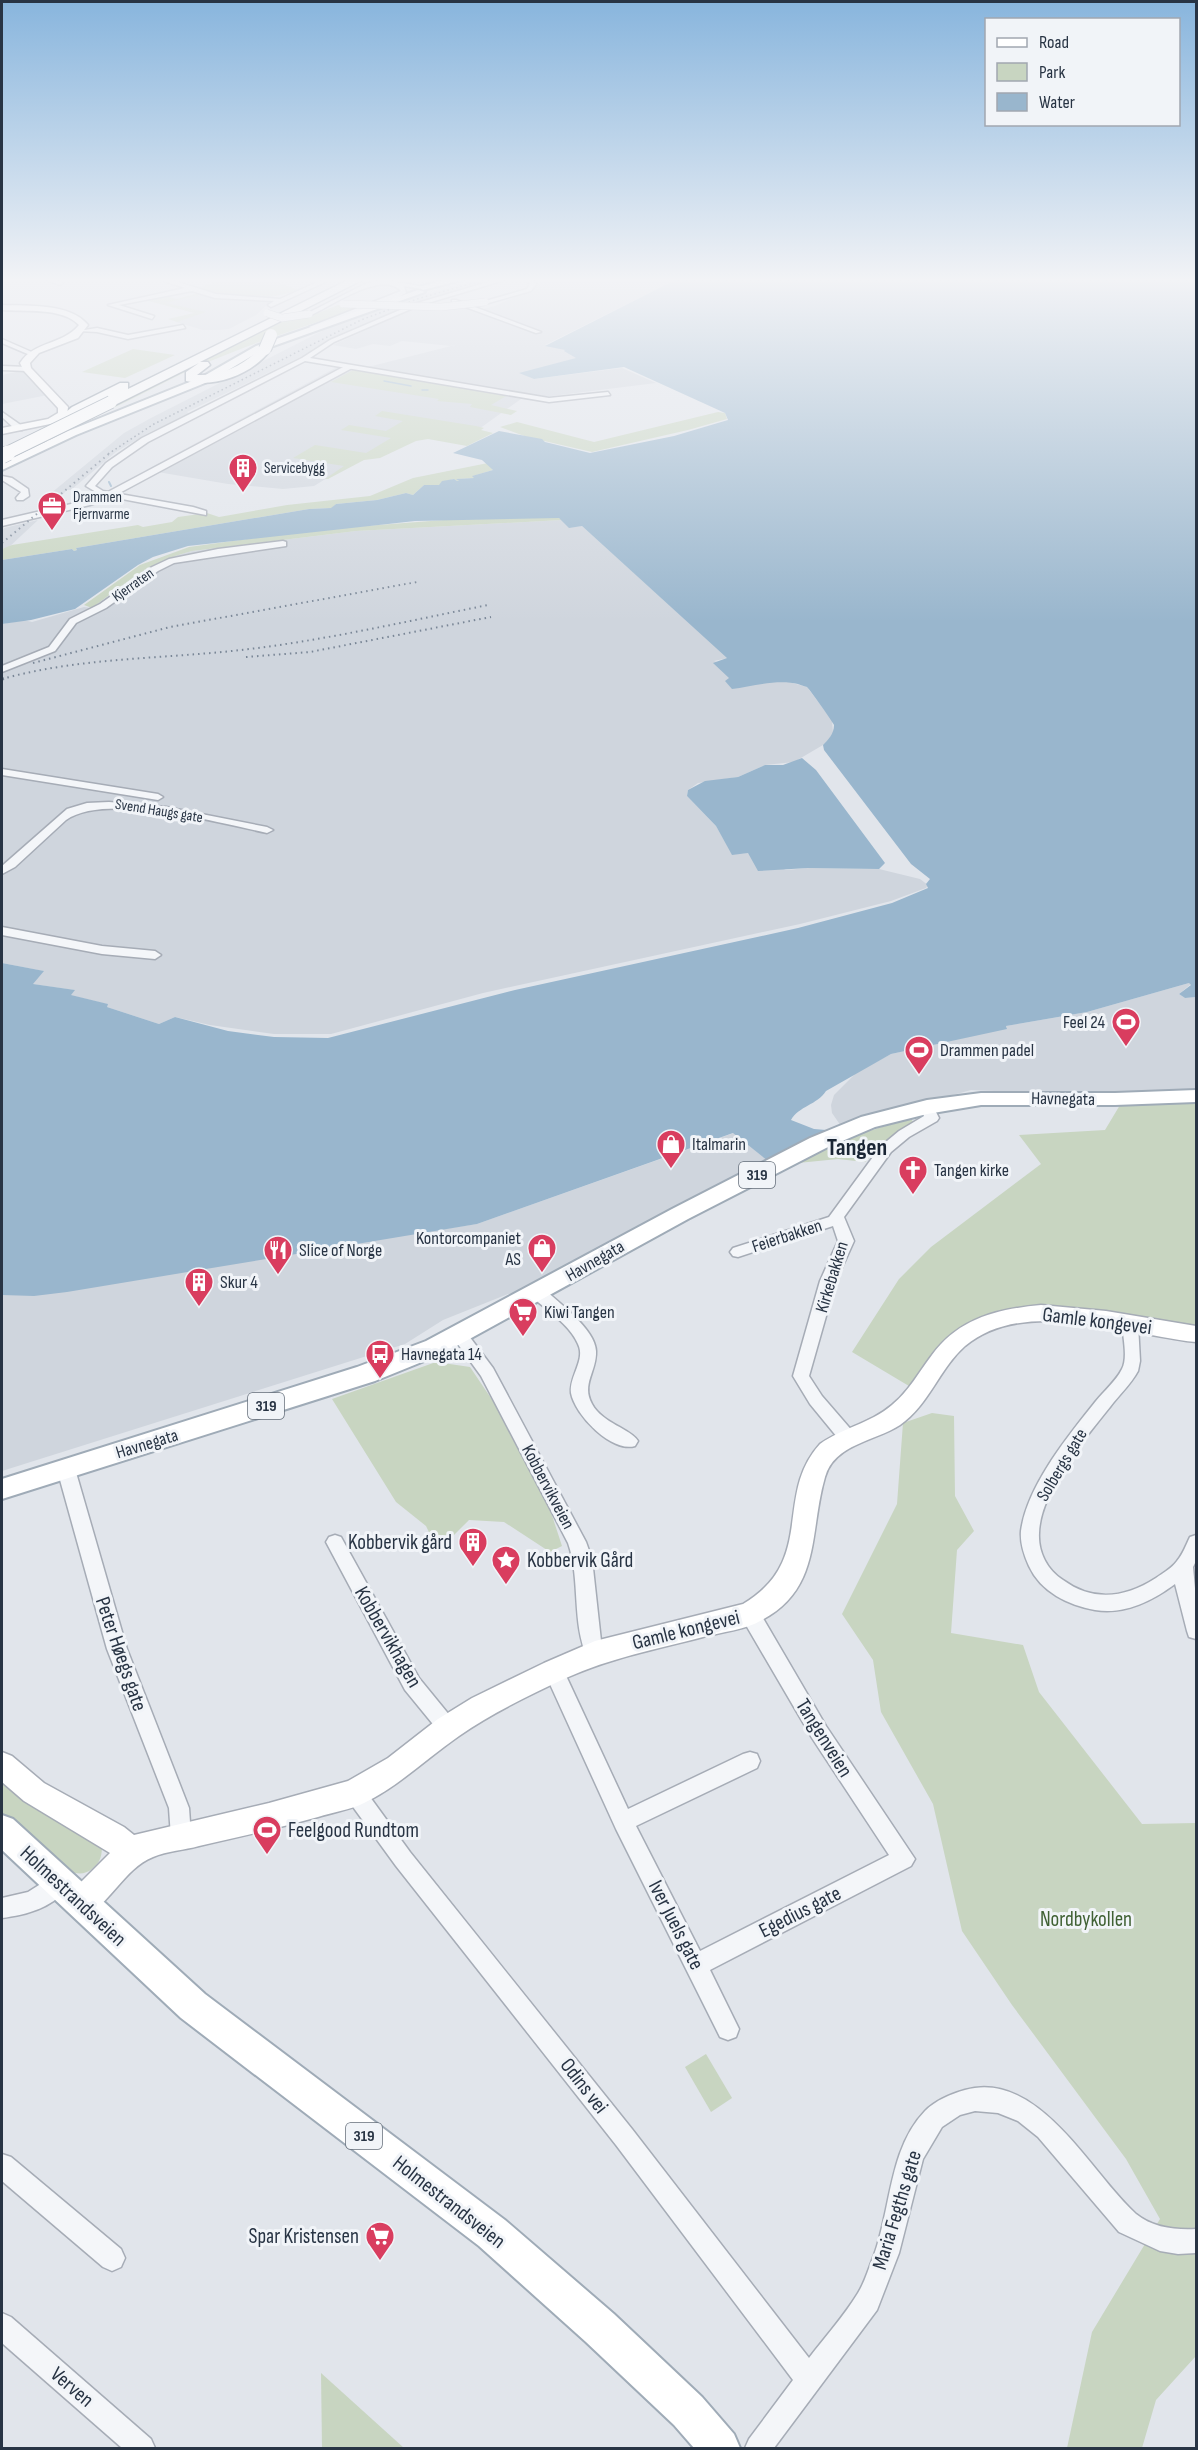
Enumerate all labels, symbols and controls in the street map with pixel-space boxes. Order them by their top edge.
legend [985,18,1180,126]
text: Road [1039,32,1069,53]
text: Park [1039,62,1065,83]
text: Water [1039,92,1075,113]
building icon: Servicebygg [227,452,259,494]
place label: Servicebygg [264,459,325,478]
place label: Drammen Fjernvarme [73,488,130,524]
office icon: Drammen Fjernvarme [36,490,68,532]
street label: Kjerraten [108,564,158,606]
street label: Svend Haugs gate [114,795,204,827]
sports icon: Feel 24 [1110,1006,1142,1048]
place label: Feel 24 [1063,1012,1105,1033]
sports icon: Drammen padel [903,1034,935,1076]
place label: Drammen padel [940,1040,1034,1061]
street label: Havnegata [1031,1088,1095,1110]
shop icon: Italmarin [655,1128,687,1170]
district label: Tangen [827,1133,887,1162]
place label: Italmarin [692,1134,746,1155]
church icon: Tangen kirke [897,1154,929,1196]
place label: Tangen kirke [934,1160,1009,1181]
road number: 319 [739,1162,775,1188]
street label: Feierbakken [749,1215,825,1257]
place label: Kontorcompaniet AS [416,1228,521,1270]
shop icon: Kontorcompaniet AS [526,1232,558,1274]
restaurant icon: Slice of Norge [262,1234,294,1276]
street label: Havnegata [562,1236,628,1286]
street label: Kirkebakken [811,1239,853,1315]
place label: Slice of Norge [299,1240,382,1261]
building icon: Skur 4 [183,1266,215,1308]
place label: Skur 4 [220,1272,258,1293]
supermarket icon: Kiwi Tangen [507,1296,539,1338]
place label: Kiwi Tangen [544,1302,615,1323]
street label: Gamle kongevei [1041,1302,1153,1340]
bus stop icon: Havnegata 14 [364,1338,396,1380]
place label: Havnegata 14 [401,1344,482,1365]
road number: 319 [248,1393,284,1419]
street label: Havnegata [113,1425,181,1463]
street label: Solbergs gate [1032,1425,1092,1505]
street label: Kobbervikveien [517,1441,579,1533]
building icon: Kobbervik gård [457,1526,489,1568]
place label: Kobbervik gård [348,1530,452,1555]
place icon: Kobbervik Gård [490,1544,522,1586]
place label: Kobbervik Gård [527,1548,633,1573]
street label: Kobbervikhagen [349,1582,427,1692]
street label: Peter Høegs gate [90,1594,152,1714]
street label: Gamle kongevei [630,1605,742,1655]
street label: Tangenveien [790,1694,858,1782]
sports icon: Feelgood Rundtom [251,1814,283,1856]
place label: Feelgood Rundtom [288,1818,419,1843]
street label: Holmestrandsveien [15,1841,131,1951]
street label: Iver Juels gate [643,1876,709,1974]
street label: Egedius gate [755,1881,845,1943]
park label: Nordbykollen [1040,1907,1132,1932]
street label: Odins vei [555,2053,613,2119]
road number: 319 [346,2123,382,2149]
street label: Maria Fegths gate [867,2147,927,2273]
street label: Holmestrandsveien [388,2150,510,2254]
supermarket icon: Spar Kristensen [364,2220,396,2262]
place label: Spar Kristensen [248,2224,359,2249]
street label: Verven [45,2362,99,2412]

